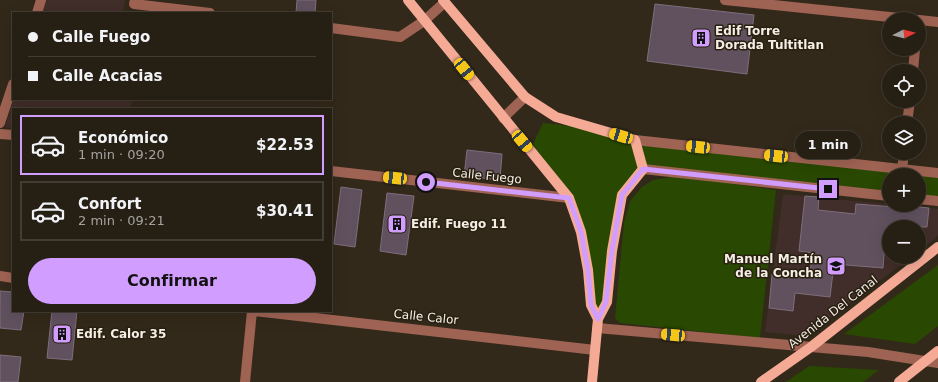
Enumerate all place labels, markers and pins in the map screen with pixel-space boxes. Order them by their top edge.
place label: Edif Torre Dorada Tultitlan [715,24,824,52]
building icon: Edif Torre Dorada Tultitlan [690,27,712,49]
building icon: Edif. Fuego 11 [386,213,408,235]
place label: Edif. Fuego 11 [411,217,507,231]
place label: Manuel Martín de la Concha [724,252,822,280]
school or university icon: Manuel Martín de la Concha [825,255,847,277]
building icon: Edif. Calor 35 [51,323,73,345]
place label: Edif. Calor 35 [76,327,166,341]

